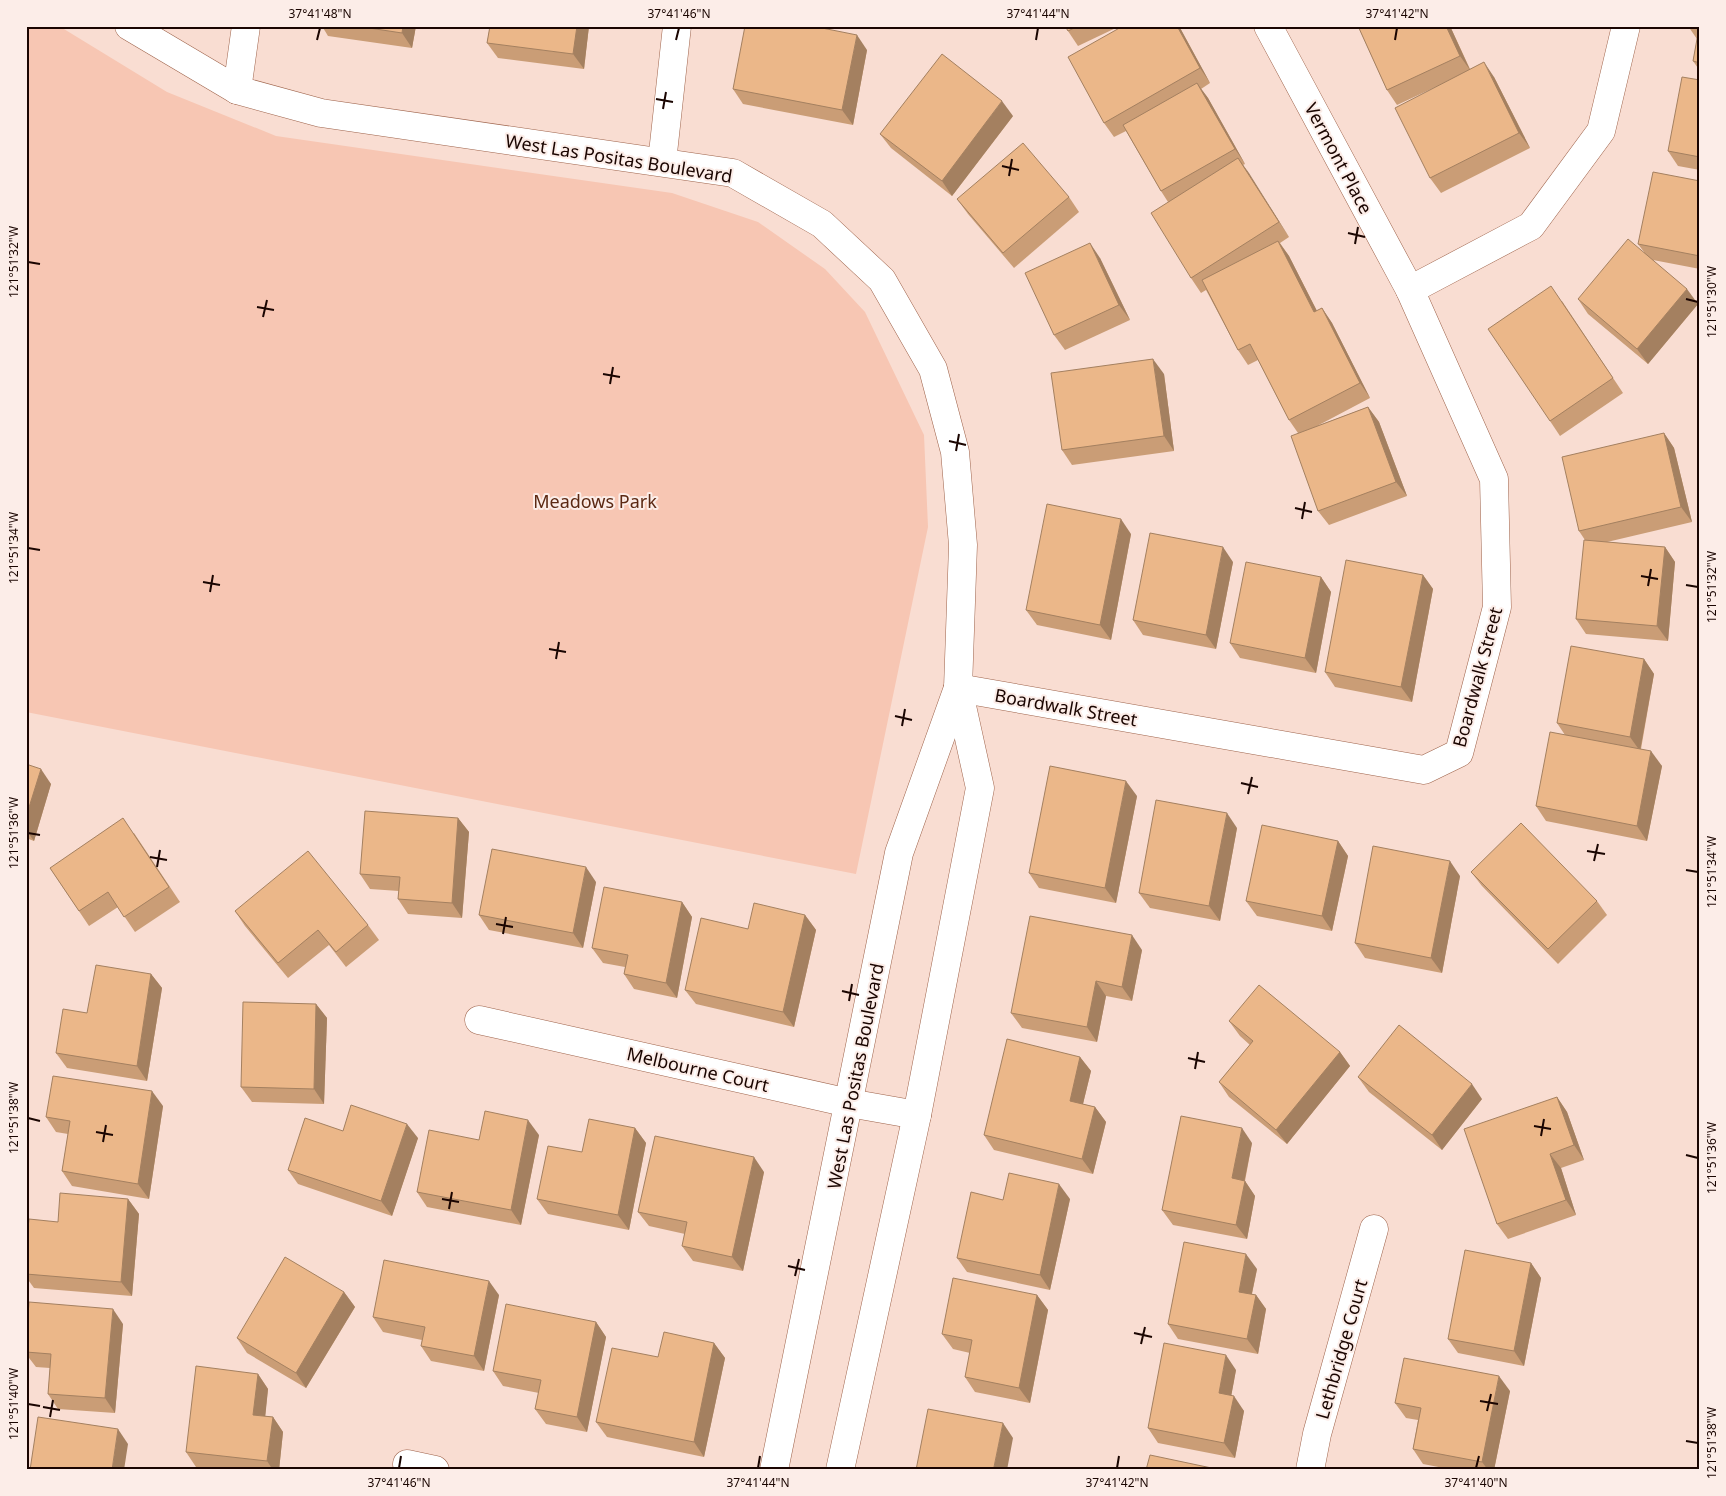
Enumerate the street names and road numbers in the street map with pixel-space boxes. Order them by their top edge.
street label: Vermont Place [1300,98,1378,218]
street label: West Las Positas Boulevard [504,128,734,188]
street label: Boardwalk Street [1447,604,1507,750]
street label: Boardwalk Street [993,683,1140,731]
street label: West Las Positas Boulevard [821,961,889,1191]
street label: Melbourne Court [625,1041,772,1097]
street label: Lethbridge Court [1310,1276,1373,1422]

